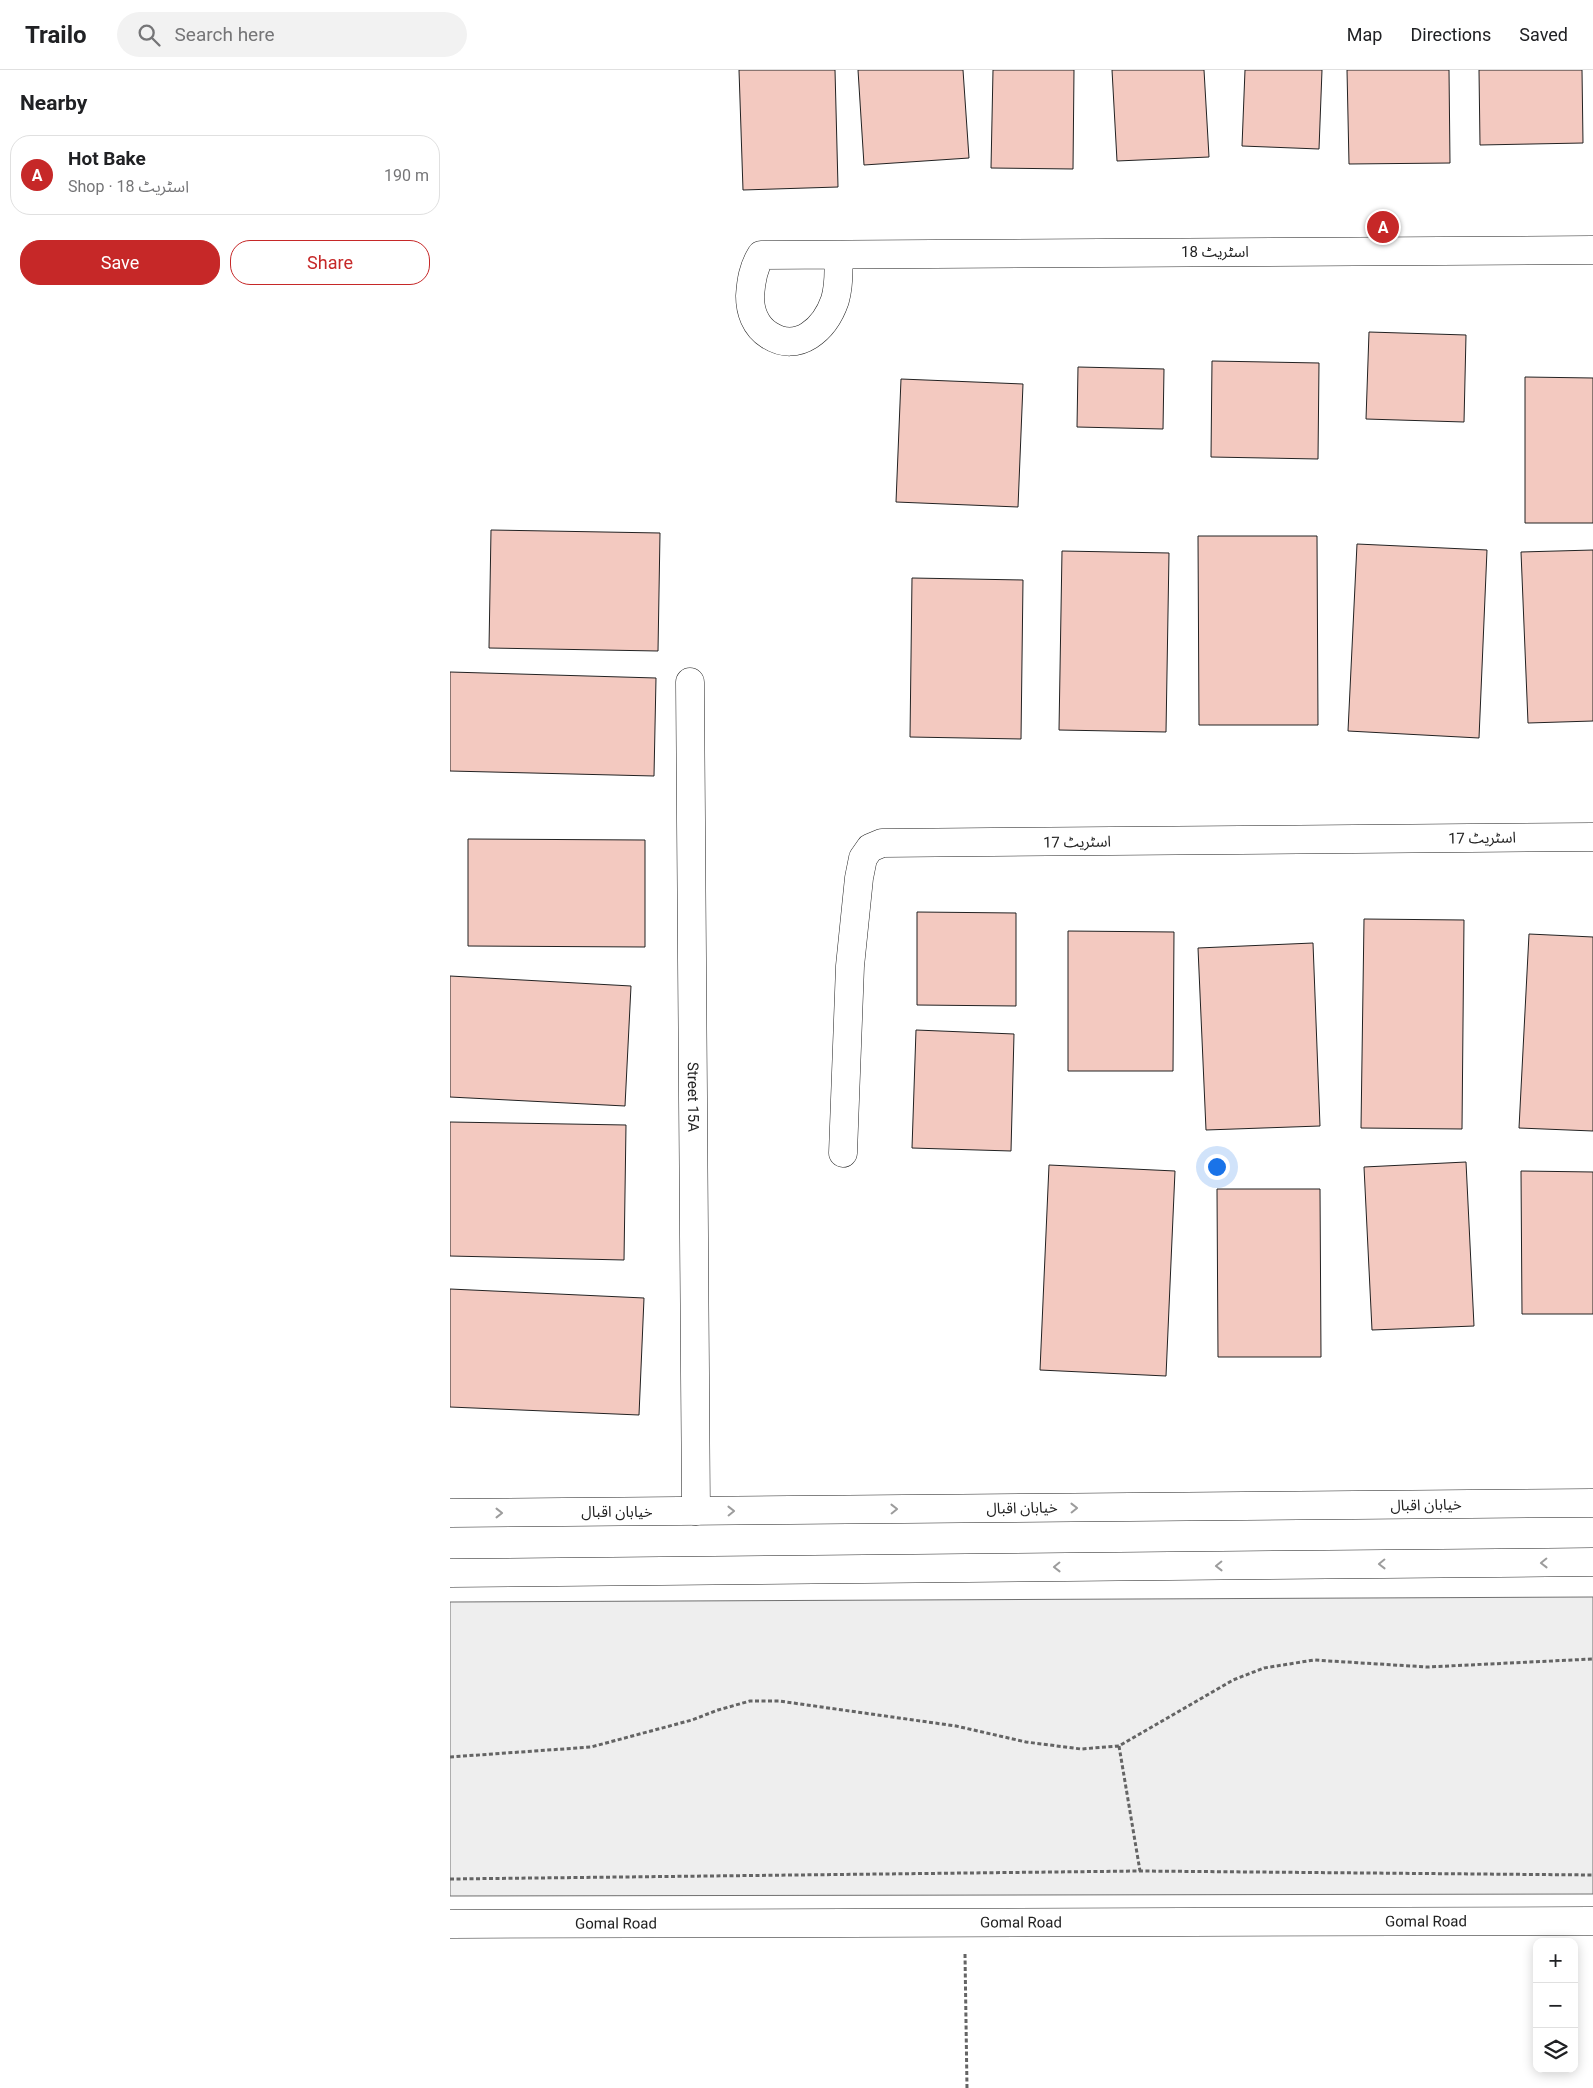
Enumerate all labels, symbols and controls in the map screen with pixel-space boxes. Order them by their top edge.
search box [117,12,467,57]
text: Trailo [25,21,87,49]
icon: search [135,21,163,49]
text: Search here [175,23,275,46]
text: Map [1347,24,1382,45]
text: Directions [1410,24,1491,45]
text: Saved [1519,24,1568,45]
text: Nearby [20,91,87,115]
text: Hot Bake [68,147,146,170]
text: A [32,166,42,185]
text: 190 m [384,166,429,185]
text: Shop · اسٹریٹ 18 [68,177,189,196]
pin: A [1367,208,1399,246]
button: Save [20,240,220,285]
button: Share [230,240,430,285]
street label: اسٹریٹ 18 [1181,243,1249,261]
street label: اسٹریٹ 17 [1448,828,1516,848]
street label: اسٹریٹ 17 [1043,832,1111,852]
street label: Street 15A [684,1062,702,1132]
your location [1204,1154,1230,1180]
street label: خیابان اقبال [1390,1495,1462,1515]
street label: خیابان اقبال [986,1498,1058,1518]
street label: خیابان اقبال [581,1503,653,1521]
one-way arrow [1070,1503,1078,1513]
one-way arrow [890,1504,898,1514]
one-way arrow [728,1506,735,1516]
one-way arrow [495,1508,503,1518]
one-way arrow [1540,1558,1548,1568]
one-way arrow [1378,1559,1386,1570]
one-way arrow [1215,1561,1223,1571]
one-way arrow [1053,1562,1061,1573]
street label: Gomal Road [1385,1912,1467,1931]
street label: Gomal Road [980,1913,1062,1932]
street label: Gomal Road [575,1914,657,1933]
map controls [1533,1938,1578,2073]
button: + [1533,1938,1578,1983]
button: − [1533,1983,1578,2028]
button: layers [1533,2028,1578,2073]

